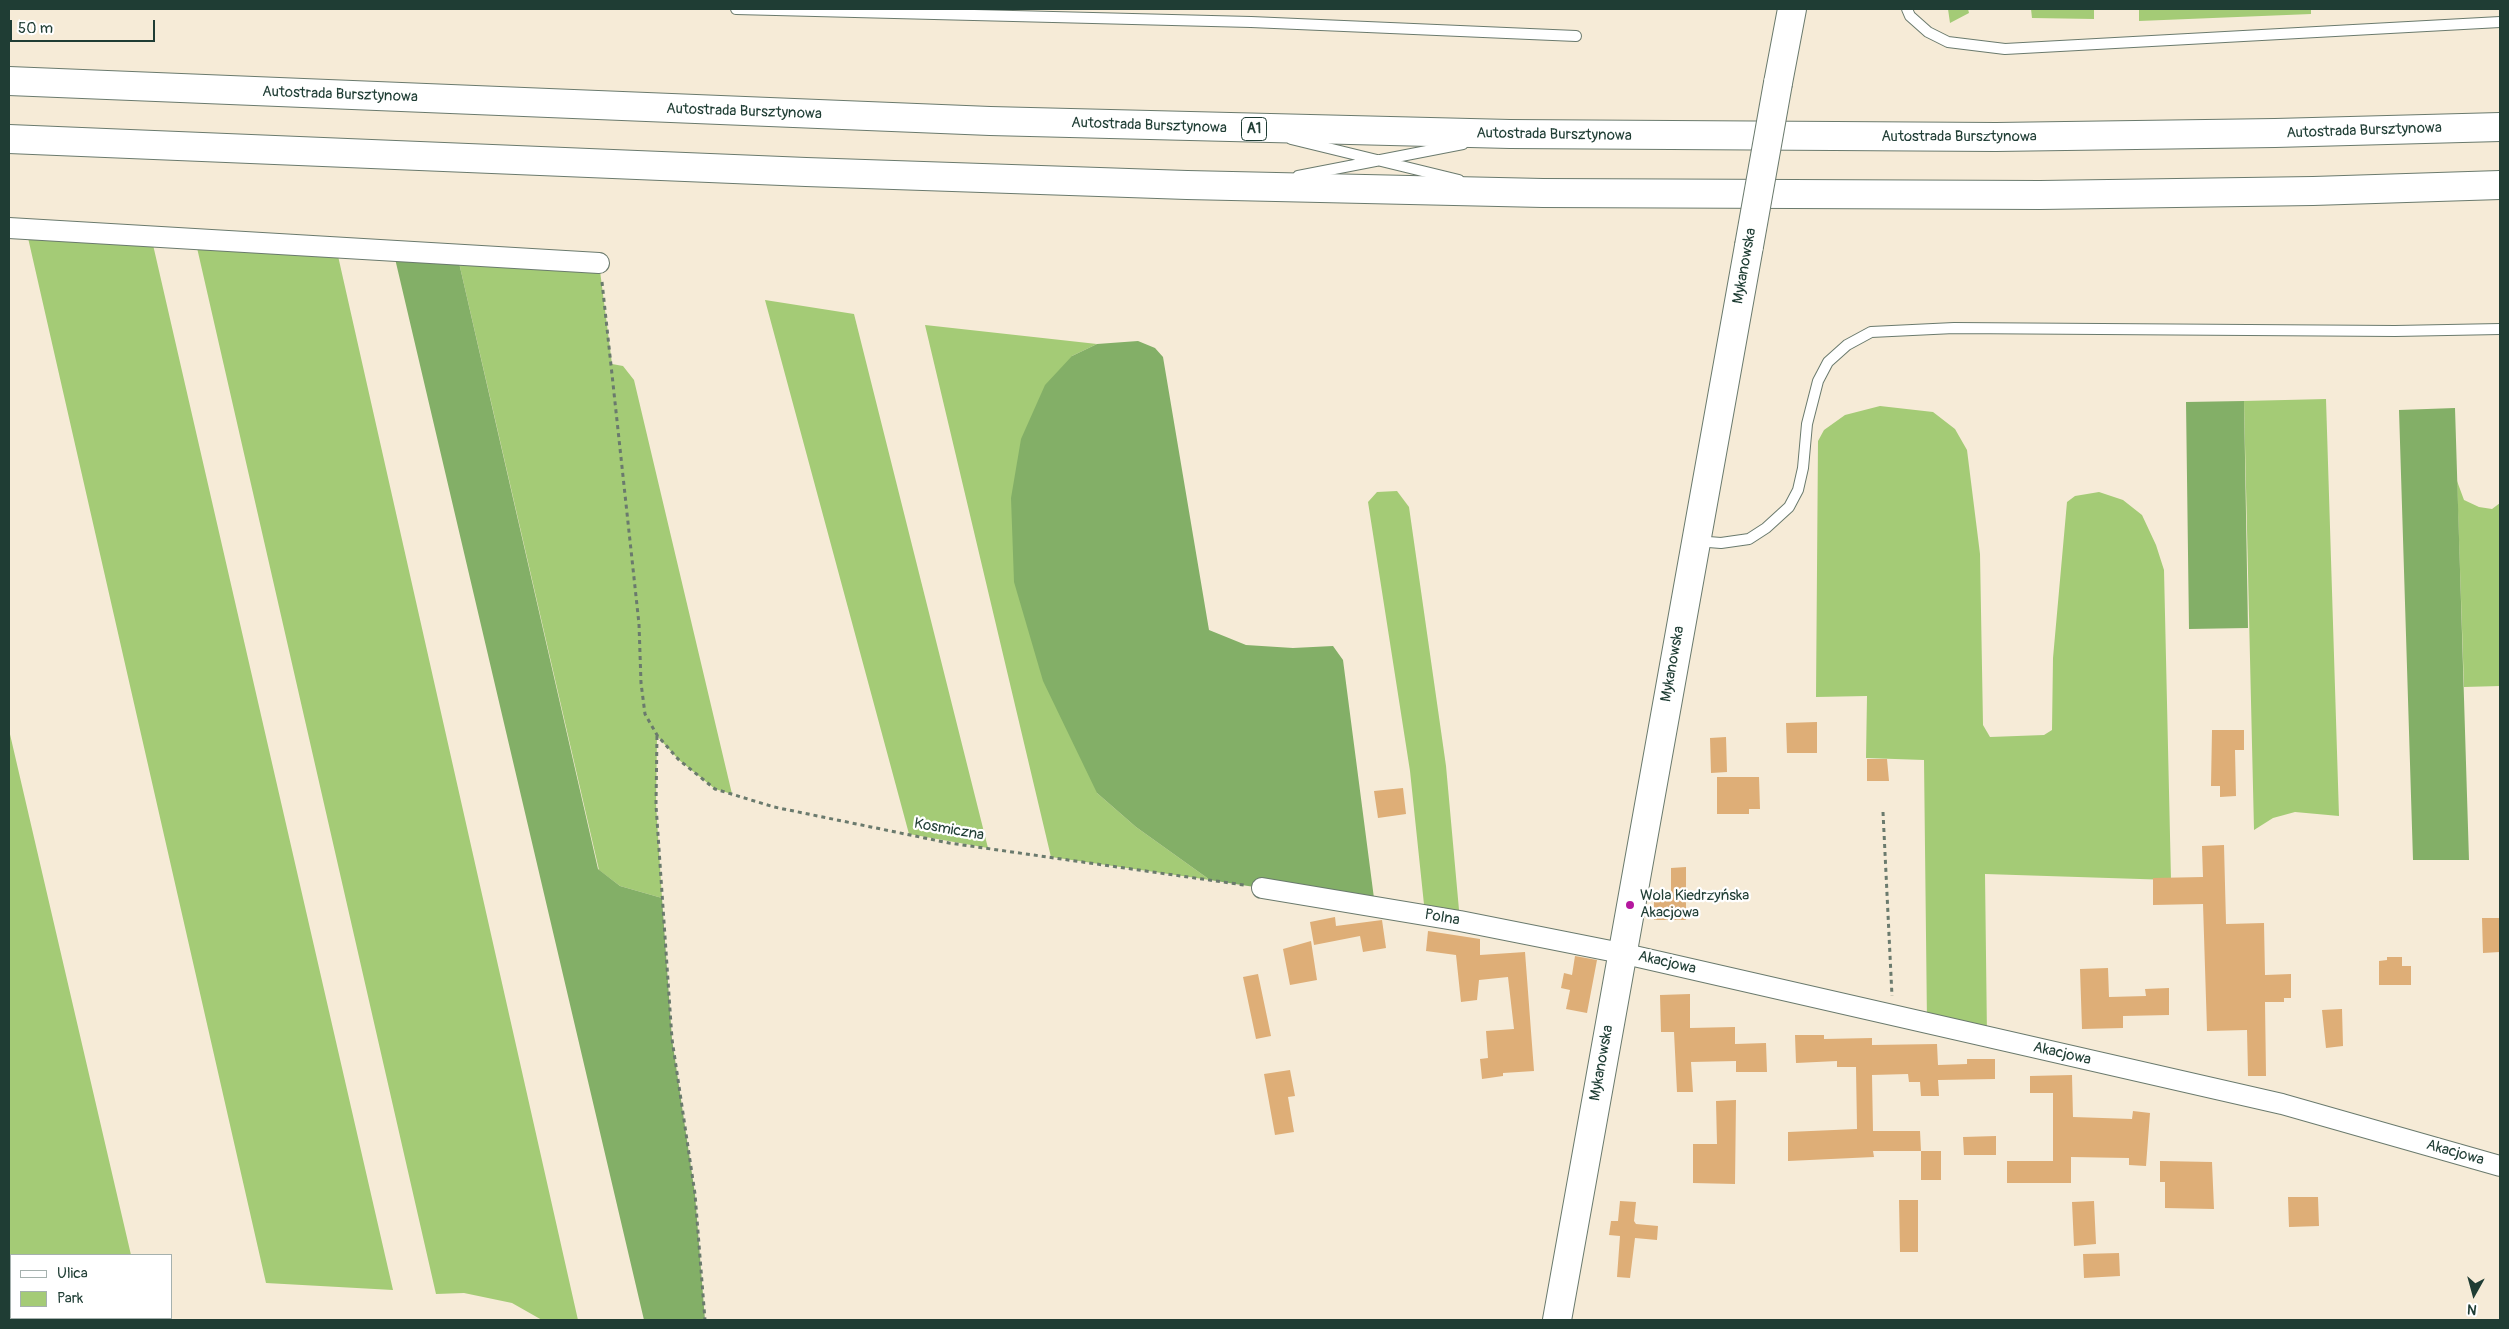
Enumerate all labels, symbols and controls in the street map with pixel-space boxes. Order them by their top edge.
scale bar [12,10,158,42]
text: 50 m [18,19,53,38]
street label: Autostrada Bursztynowa [262,83,418,107]
street label: Autostrada Bursztynowa [666,100,822,124]
street label: Autostrada Bursztynowa [1071,114,1227,138]
road number: A1 [1242,118,1266,140]
street label: Autostrada Bursztynowa [2286,119,2442,143]
street label: Autostrada Bursztynowa [1476,125,1632,145]
street label: Autostrada Bursztynowa [1881,128,2037,146]
street label: Mykanowska [1729,227,1761,305]
street label: Mykanowska [1657,625,1689,703]
street label: Kosmiczna [913,815,985,845]
place label: Wola Kiedrzyńska Akacjowa [1640,887,1749,922]
marker: Wola Kiedrzyńska Akacjowa [1624,899,1636,911]
street label: Polna [1423,906,1461,930]
street label: Akacjowa [1636,948,1698,978]
street label: Mykanowska [1586,1024,1618,1102]
street label: Akacjowa [2031,1039,2093,1069]
street label: Akacjowa [2424,1136,2486,1170]
legend [10,1254,172,1319]
text: Ulica [57,1264,88,1283]
north arrow [2449,1269,2499,1319]
text: Park [57,1289,83,1308]
text: N [2466,1300,2478,1318]

